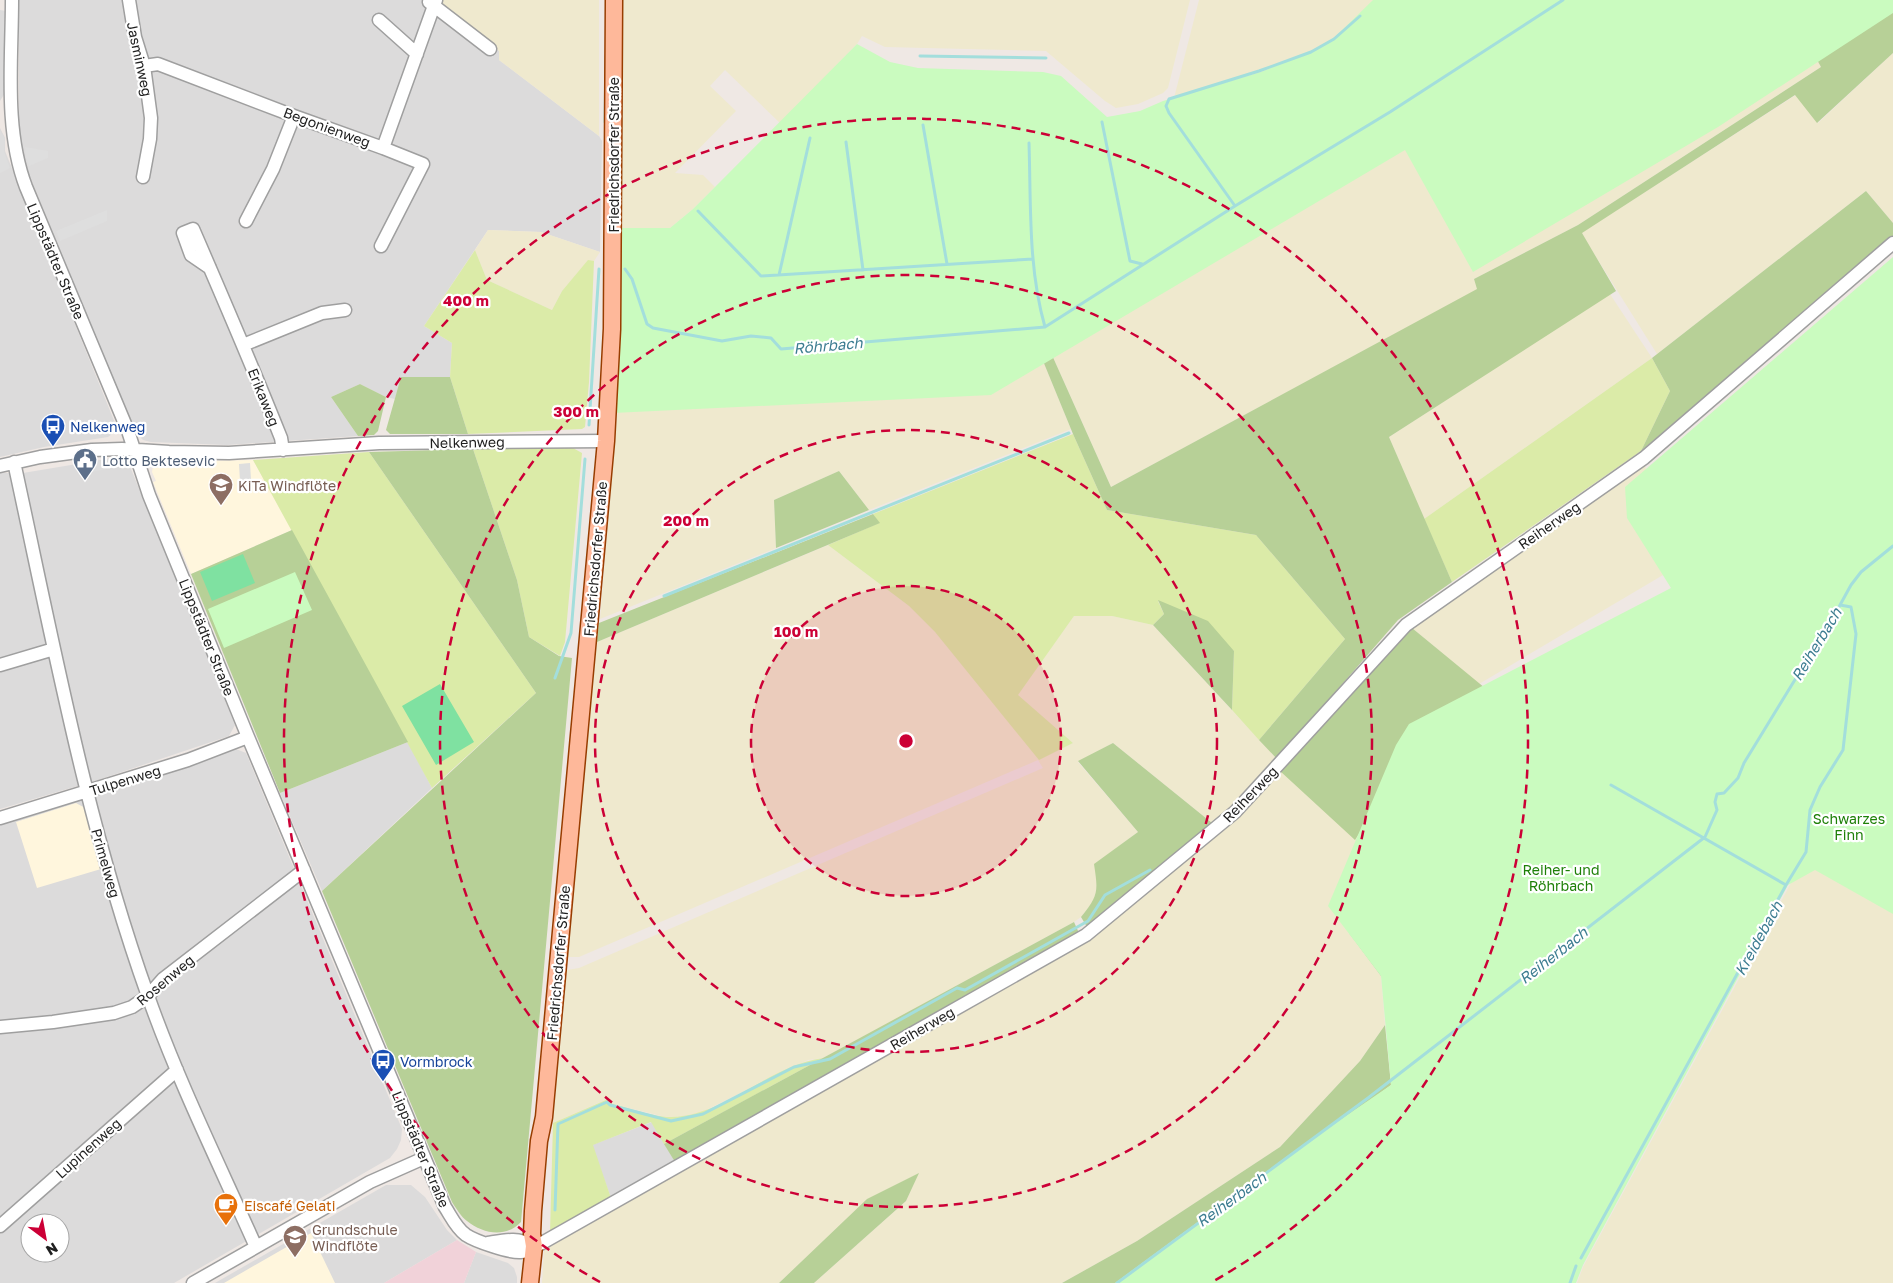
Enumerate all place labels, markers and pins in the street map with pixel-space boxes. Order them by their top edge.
bus stop icon: Nelkenweg [40,413,66,447]
place label: Nelkenweg [70,418,145,435]
public building icon: Lotto Bektesevic [72,447,98,481]
place label: Lotto Bektesevic [102,452,215,469]
school or university icon: KiTa Windflöte [208,472,234,506]
place label: KiTa Windflöte [238,477,336,494]
centre of rings [897,732,915,750]
bus stop icon: Vormbrock [370,1048,396,1082]
place label: Vormbrock [400,1053,473,1070]
cafe icon: Eiscafé Gelati [213,1192,239,1226]
place label: Eiscafé Gelati [244,1197,335,1214]
place label: Grundschule Windflöte [312,1221,398,1254]
school or university icon: Grundschule Windflöte [282,1224,308,1258]

